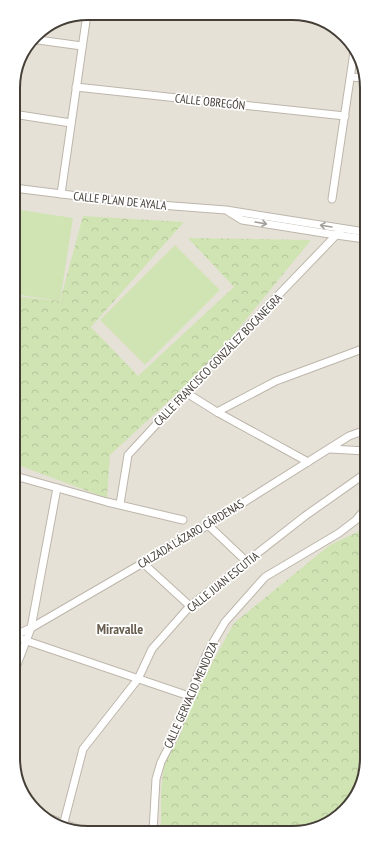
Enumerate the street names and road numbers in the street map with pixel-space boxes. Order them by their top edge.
street label: CALLE OBREGÓN [174,90,246,113]
street label: CALLE PLAN DE AYALA [73,188,168,213]
street label: CALLE FRANCISCO GONZÁLEZ BOCANEGRA [150,290,285,429]
street label: CALZADA LÁZARO CÁRDENAS [135,496,247,571]
street label: CALLE JUAN ESCUTIA [184,548,262,615]
street label: CALLE GERVACIO MENDOZA [160,639,221,751]

